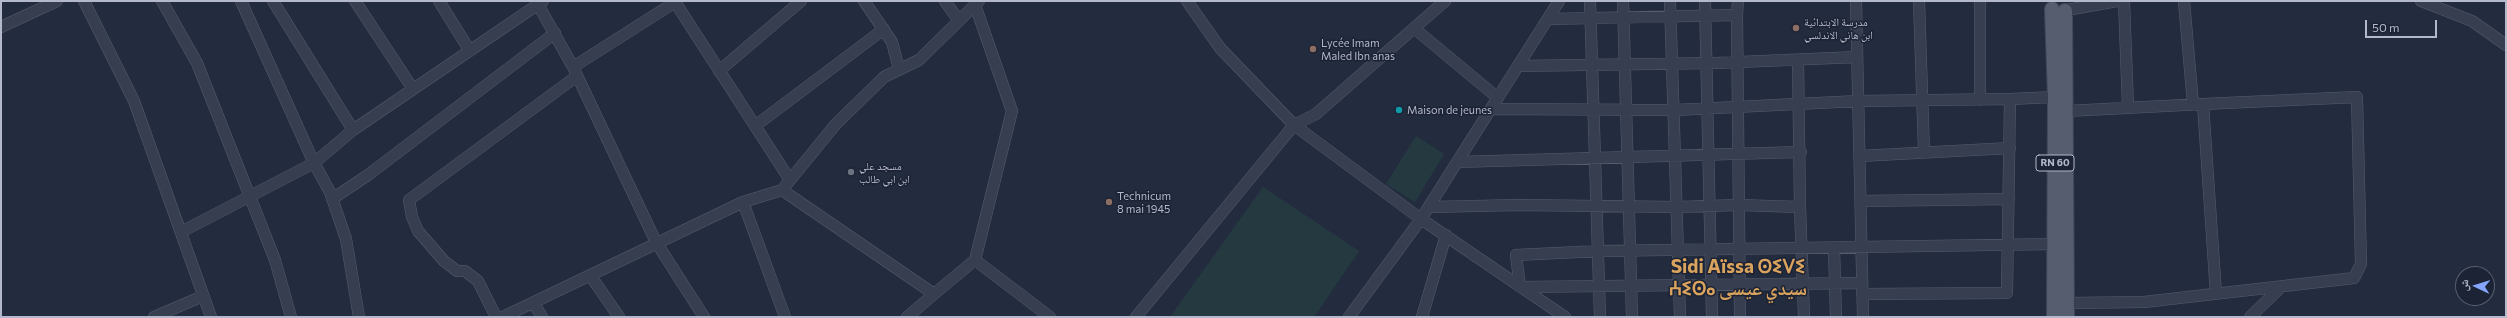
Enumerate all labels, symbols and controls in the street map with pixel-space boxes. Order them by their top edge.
scale bar [2367,12,2439,38]
place label: مدرسة الابتدائية ابن هاني الاندلسي [1804,15,1873,41]
text: 50 m [2372,20,2400,34]
marker: مدرسة الابتدائية ابن هاني الاندلسي [1791,23,1801,33]
place label: Lycée Imam Maled Ibn anas [1321,36,1395,62]
marker: Lycée Imam Maled Ibn anas [1308,44,1318,54]
place label: Maison de jeunes [1407,103,1492,117]
marker: Maison de jeunes [1394,105,1404,115]
road number: RN 60 [2036,155,2074,171]
place label: مسجد علي ابن ابي طالب [859,159,910,185]
marker: مسجد علي ابن ابي طالب [846,167,856,177]
place label: Technicum 8 mai 1945 [1117,189,1171,215]
marker: Technicum 8 mai 1945 [1104,197,1114,207]
district label: Sidi Aïssa ⵙⵉⴸⵉ ⵄⵉⵙⴰ سيدي عيسى [1669,256,1807,300]
north arrow [2455,266,2495,306]
text: ش [2457,279,2470,291]

